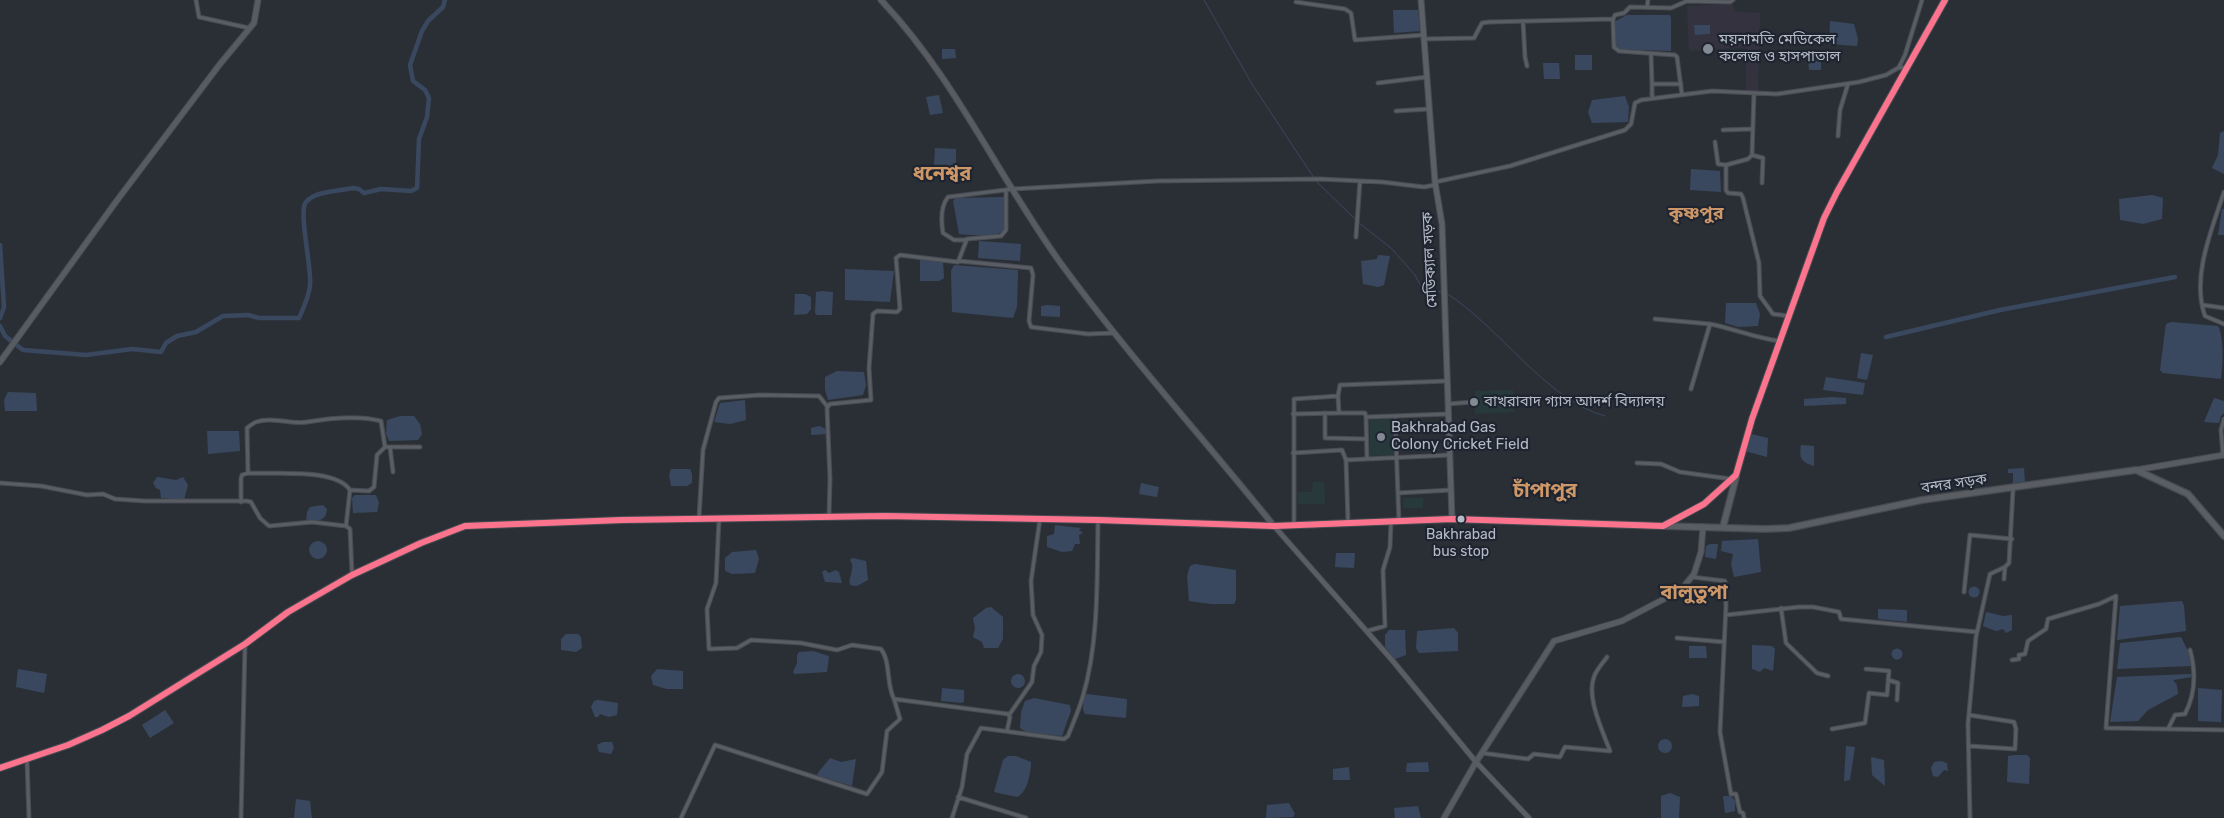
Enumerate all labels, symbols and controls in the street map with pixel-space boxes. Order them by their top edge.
place label: ময়নামতি মেডিকেল কলেজ ও হাসপাতাল [1719,31,1840,66]
marker: ময়নামতি মেডিকেল কলেজ ও হাসপাতাল [1701,42,1715,56]
district label: ধনেশ্বর [913,162,971,186]
district label: কৃষ্ণপুর [1669,203,1723,225]
street label: মেডিক্যাল সড়ক [1418,212,1442,308]
place label: বাখরাবাদ গ্যাস আদর্শ বিদ্যালয় [1484,393,1665,411]
marker: বাখরাবাদ গ্যাস আদর্শ বিদ্যালয় [1468,396,1480,408]
place label: Bakhrabad Gas Colony Cricket Field [1391,419,1529,454]
marker: Bakhrabad Gas Colony Cricket Field [1375,431,1387,443]
street label: বন্দর সড়ক [1920,470,1988,498]
district label: চাঁপাপুর [1513,479,1577,503]
marker: Bakhrabad bus stop [1456,514,1466,524]
place label: Bakhrabad bus stop [1426,527,1496,560]
district label: বালুতুপা [1660,581,1728,605]

